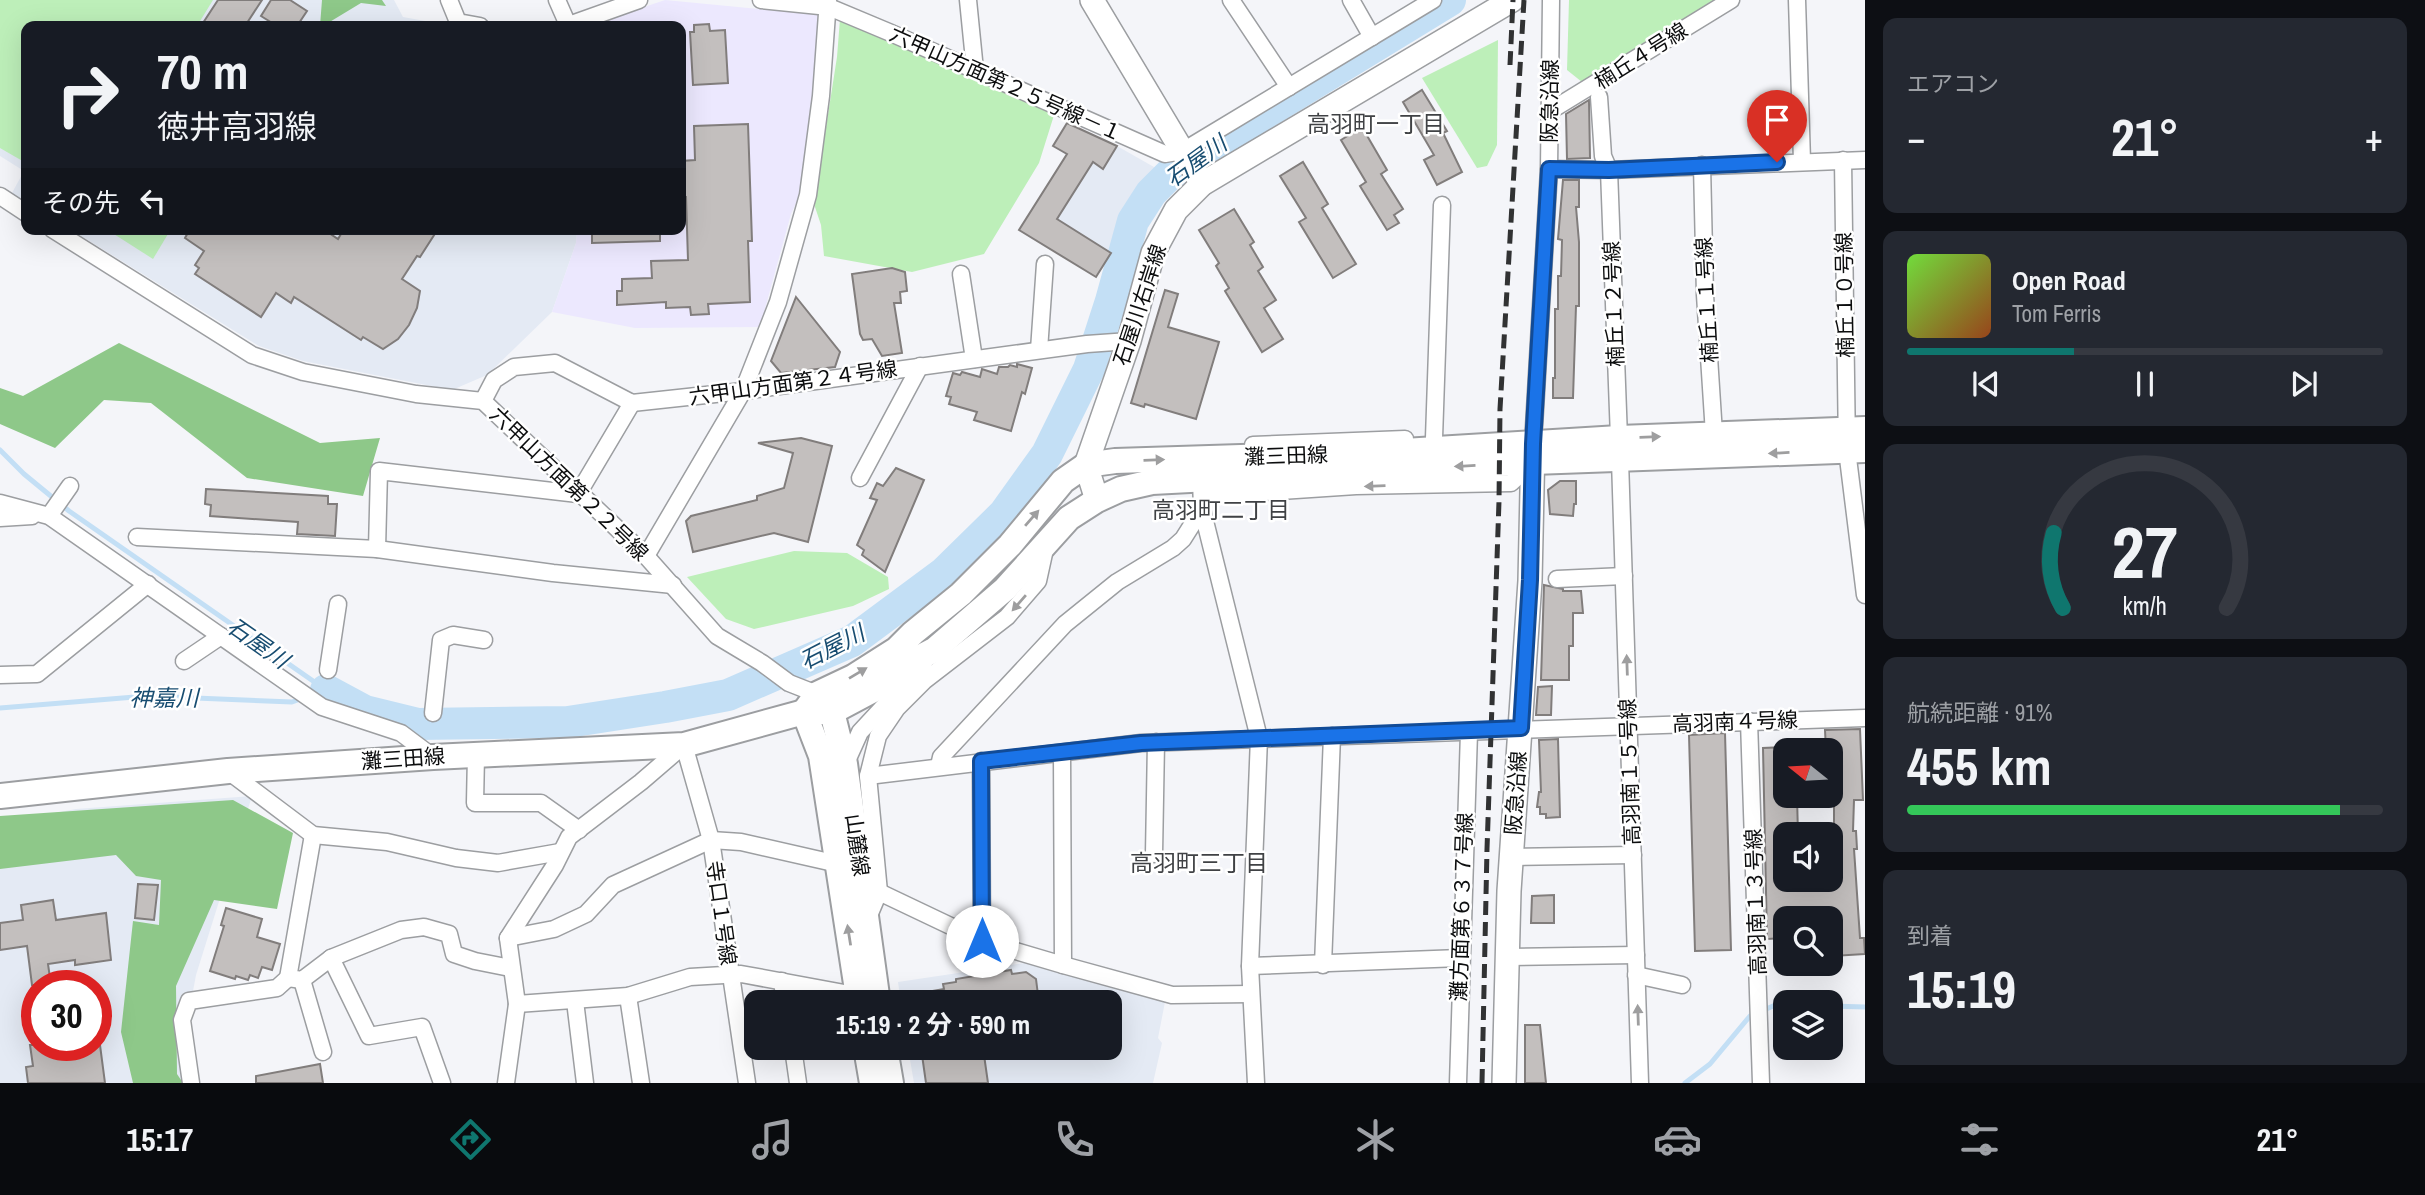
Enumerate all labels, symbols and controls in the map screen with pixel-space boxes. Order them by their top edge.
street label: 楠丘４号線 [1589,15,1693,96]
street label: 六甲山方面第２５号線－１ [885,19,1127,148]
text: 70 m [157,38,249,104]
icon: right [42,49,133,140]
street label: 阪急沿線 [1534,59,1565,143]
text: エアコン [1907,68,1999,99]
pin [1747,90,1807,162]
icon: arrive [1758,101,1796,139]
text: 21° [2111,102,2179,172]
text: 徳井高羽線 [157,105,317,148]
district label: 高羽町一丁目 [1307,108,1445,139]
text: − [1907,112,1925,163]
text: + [2365,112,2383,163]
water label: 石屋川 [1159,126,1235,193]
icon: left [134,182,172,220]
text: その先 [42,185,120,220]
street label: 楠丘１０号線 [1829,232,1860,358]
street label: 楠丘１１号線 [1689,236,1724,364]
street label: 石屋川右岸線 [1106,240,1173,369]
street label: 楠丘１２号線 [1597,241,1630,367]
text: Open Road [2012,263,2126,298]
text: Tom Ferris [2012,298,2101,329]
street label: 六甲山方面第２４号線 [687,354,899,411]
icon: previous [1967,365,2005,403]
icon: pause [2126,365,2164,403]
icon: next [2285,365,2323,403]
street label: 六甲山方面第２２号線 [484,400,655,567]
one-way arrow [1639,431,1661,442]
street label: 灘三田線 [1244,440,1328,471]
one-way arrow [1768,448,1790,459]
one-way arrow [1143,454,1165,465]
one-way arrow [1454,460,1476,471]
one-way arrow [1364,480,1386,491]
district label: 高羽町二丁目 [1152,494,1290,525]
text: 27 [2112,503,2178,601]
one-way arrow [1024,509,1040,527]
text: km/h [2123,588,2167,622]
one-way arrow [1012,595,1027,612]
water label: 石屋川 [221,610,298,677]
water label: 石屋川 [794,616,872,676]
one-way arrow [1621,654,1633,676]
one-way arrow [849,667,868,679]
water label: 神嘉川 [130,682,202,713]
text: 航続距離 · 91% [1907,697,2052,728]
street label: 高羽南１５号線 [1612,698,1647,846]
street label: 高羽南４号線 [1672,705,1798,738]
text: 455 km [1907,731,2052,801]
north arrow [1773,738,1843,808]
map controls [1773,738,1843,1060]
street label: 灘三田線 [360,741,446,776]
street label: 阪急沿線 [1498,750,1533,836]
street label: 山麓線 [839,812,876,878]
street label: 灘方面第６３７号線 [1444,812,1479,1002]
button: sound [1773,822,1843,892]
street label: 高羽南１３号線 [1738,828,1773,976]
district label: 高羽町三丁目 [1130,847,1268,878]
street label: 寺口１号線 [700,859,743,967]
position arrow [945,904,1019,978]
button: search [1773,906,1843,976]
text: 到着 [1907,920,1953,951]
one-way arrow [843,924,854,946]
text: 15:19 [1907,954,2016,1024]
speed limit sign: 30 [21,970,112,1061]
button: layers [1773,990,1843,1060]
one-way arrow [1632,1004,1643,1026]
text: 15:19 · 2 分 · 590 m [836,1007,1030,1042]
icon: directions [446,1115,495,1164]
icon: music [748,1115,797,1164]
icon: phone [1050,1115,1099,1164]
icon: climate [1351,1115,1400,1164]
icon: car [1653,1115,1702,1164]
icon: filters [1955,1115,2004,1164]
text: 15:17 [126,1118,193,1161]
text: 21° [2257,1118,2299,1161]

